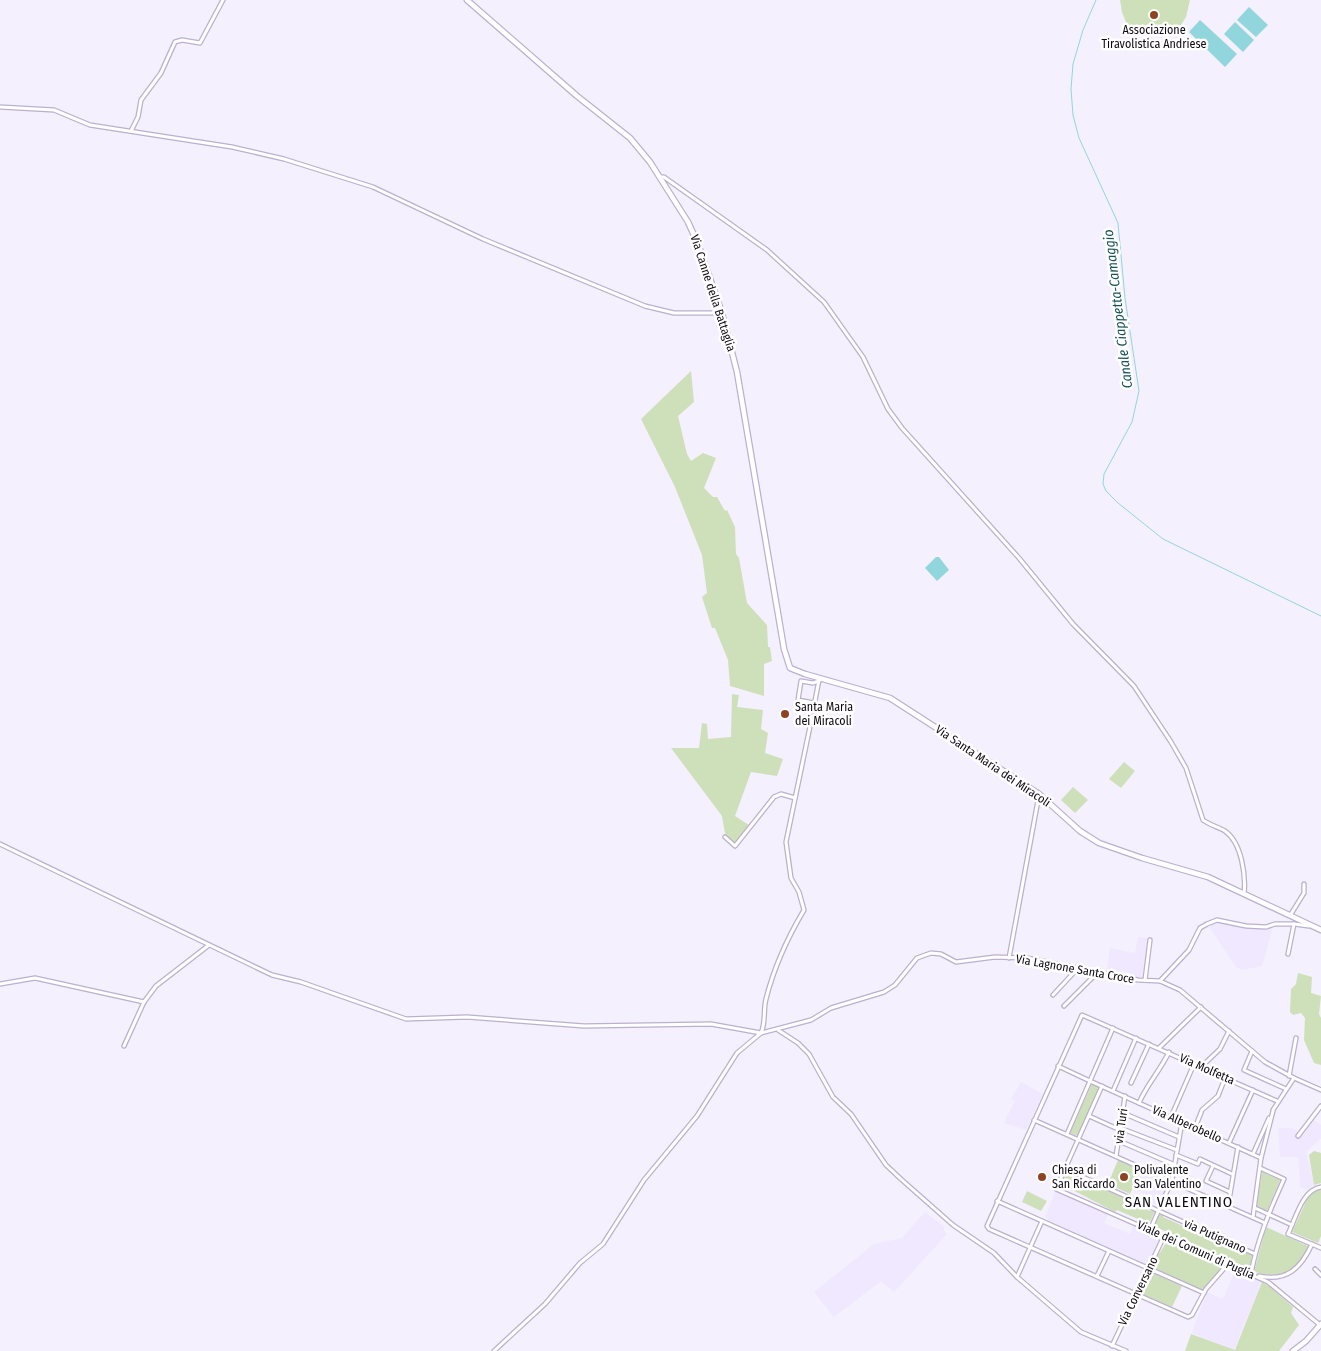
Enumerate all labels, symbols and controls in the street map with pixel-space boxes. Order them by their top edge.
marker: Associazione Tiravolistica Andriese [1148,9,1160,21]
place label: Associazione Tiravolistica Andriese [1102,23,1207,51]
water label: Canale Ciappetta-Camaggio [1100,229,1136,389]
street label: Via Canne della Battaglia [687,233,739,353]
place label: Santa Maria dei Miracoli [795,700,853,728]
marker: Santa Maria dei Miracoli [779,708,791,720]
street label: Via Santa Maria dei Miracoli [933,722,1053,810]
street label: Via Lagnone Santa Croce [1015,952,1135,986]
street label: Via Molfetta [1177,1051,1237,1087]
street label: Via Alberobello [1150,1102,1224,1146]
street label: via Turi [1112,1107,1130,1145]
place label: Chiesa di San Riccardo [1052,1163,1115,1191]
place label: Polivalente San Valentino [1134,1163,1201,1191]
marker: Chiesa di San Riccardo [1036,1171,1048,1183]
marker: Polivalente San Valentino [1118,1171,1130,1183]
district label: SAN VALENTINO [1125,1193,1233,1211]
street label: via Putignano [1182,1216,1248,1256]
street label: Viale dei Comuni di Puglia [1135,1218,1257,1282]
street label: Via Conversano [1115,1254,1161,1328]

